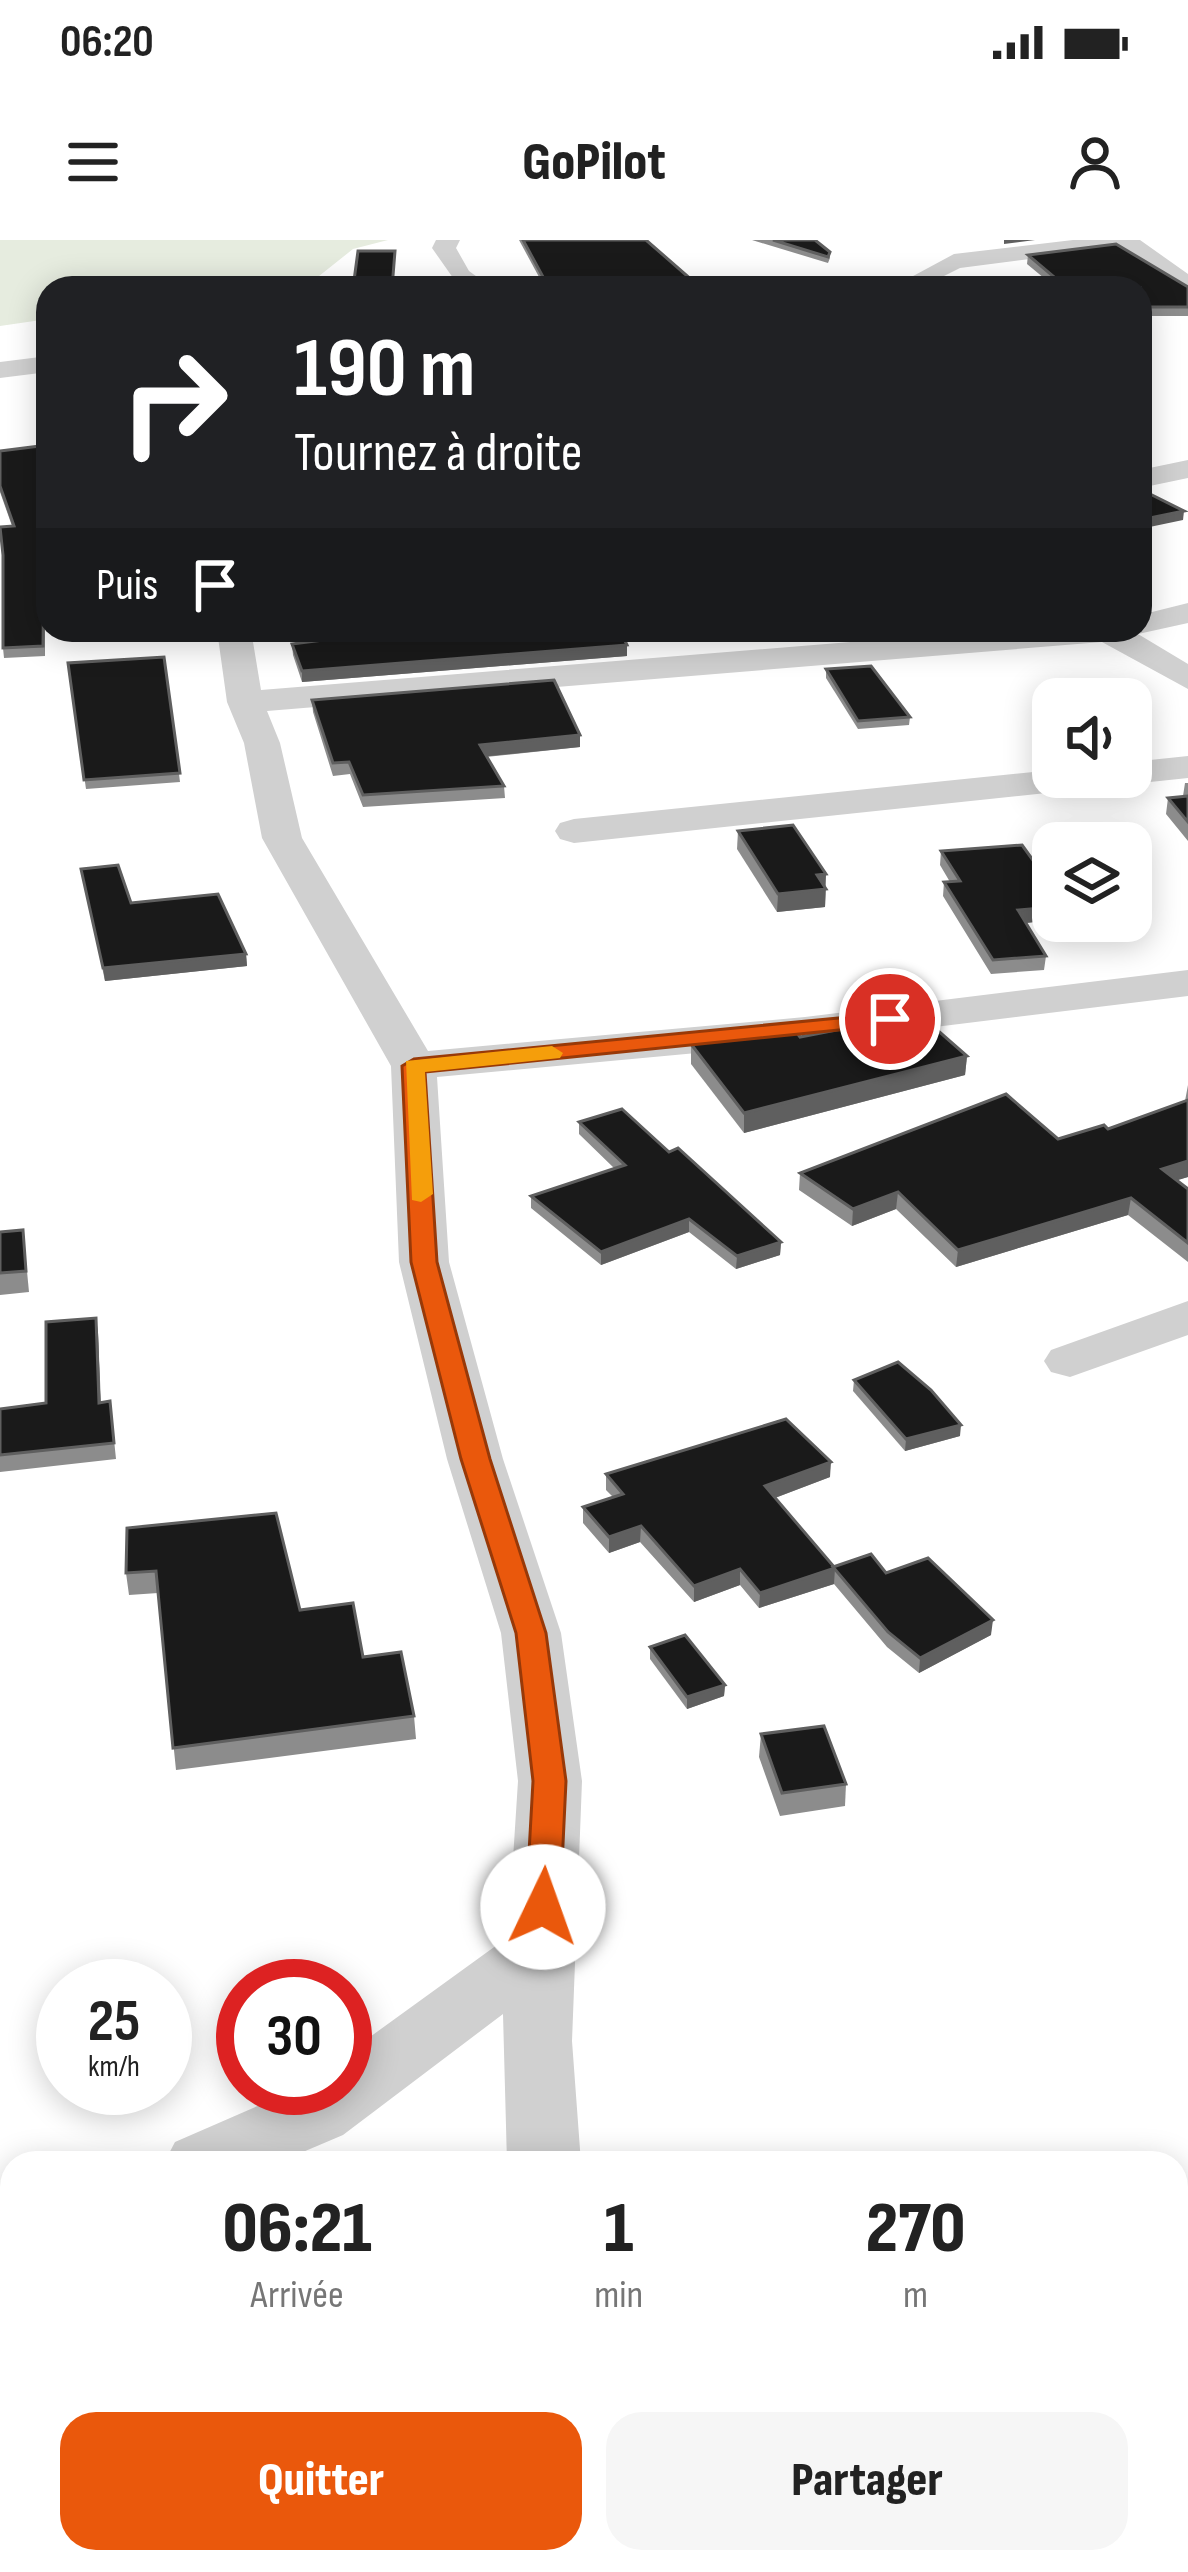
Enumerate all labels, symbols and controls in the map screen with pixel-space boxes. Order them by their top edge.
text: 06:20 [60,15,154,70]
icon: menu [60,129,126,195]
icon: person [1062,129,1128,195]
text: GoPilot [522,130,666,195]
text: 190 m [294,319,476,420]
icon: right [96,324,252,480]
text: Tournez à droite [294,421,582,486]
icon: arrive [182,552,248,618]
text: Puis [96,558,158,613]
map controls [1032,678,1152,942]
button: sound [1032,678,1152,798]
button: layers [1032,822,1152,942]
pin [839,968,941,1070]
icon: arrive [857,986,923,1052]
position arrow [480,1844,606,1970]
speed limit sign: 30 [216,1959,372,2115]
text: 25 [88,1986,140,2058]
text: km/h [88,2049,140,2085]
text: 06:21 [222,2186,372,2273]
text: 1 [604,2186,633,2273]
text: 270 [866,2186,966,2273]
text: Arrivée [251,2272,344,2319]
text: min [594,2272,643,2319]
text: m [903,2272,928,2319]
button: Quitter [60,2412,582,2550]
button: Partager [606,2412,1128,2550]

